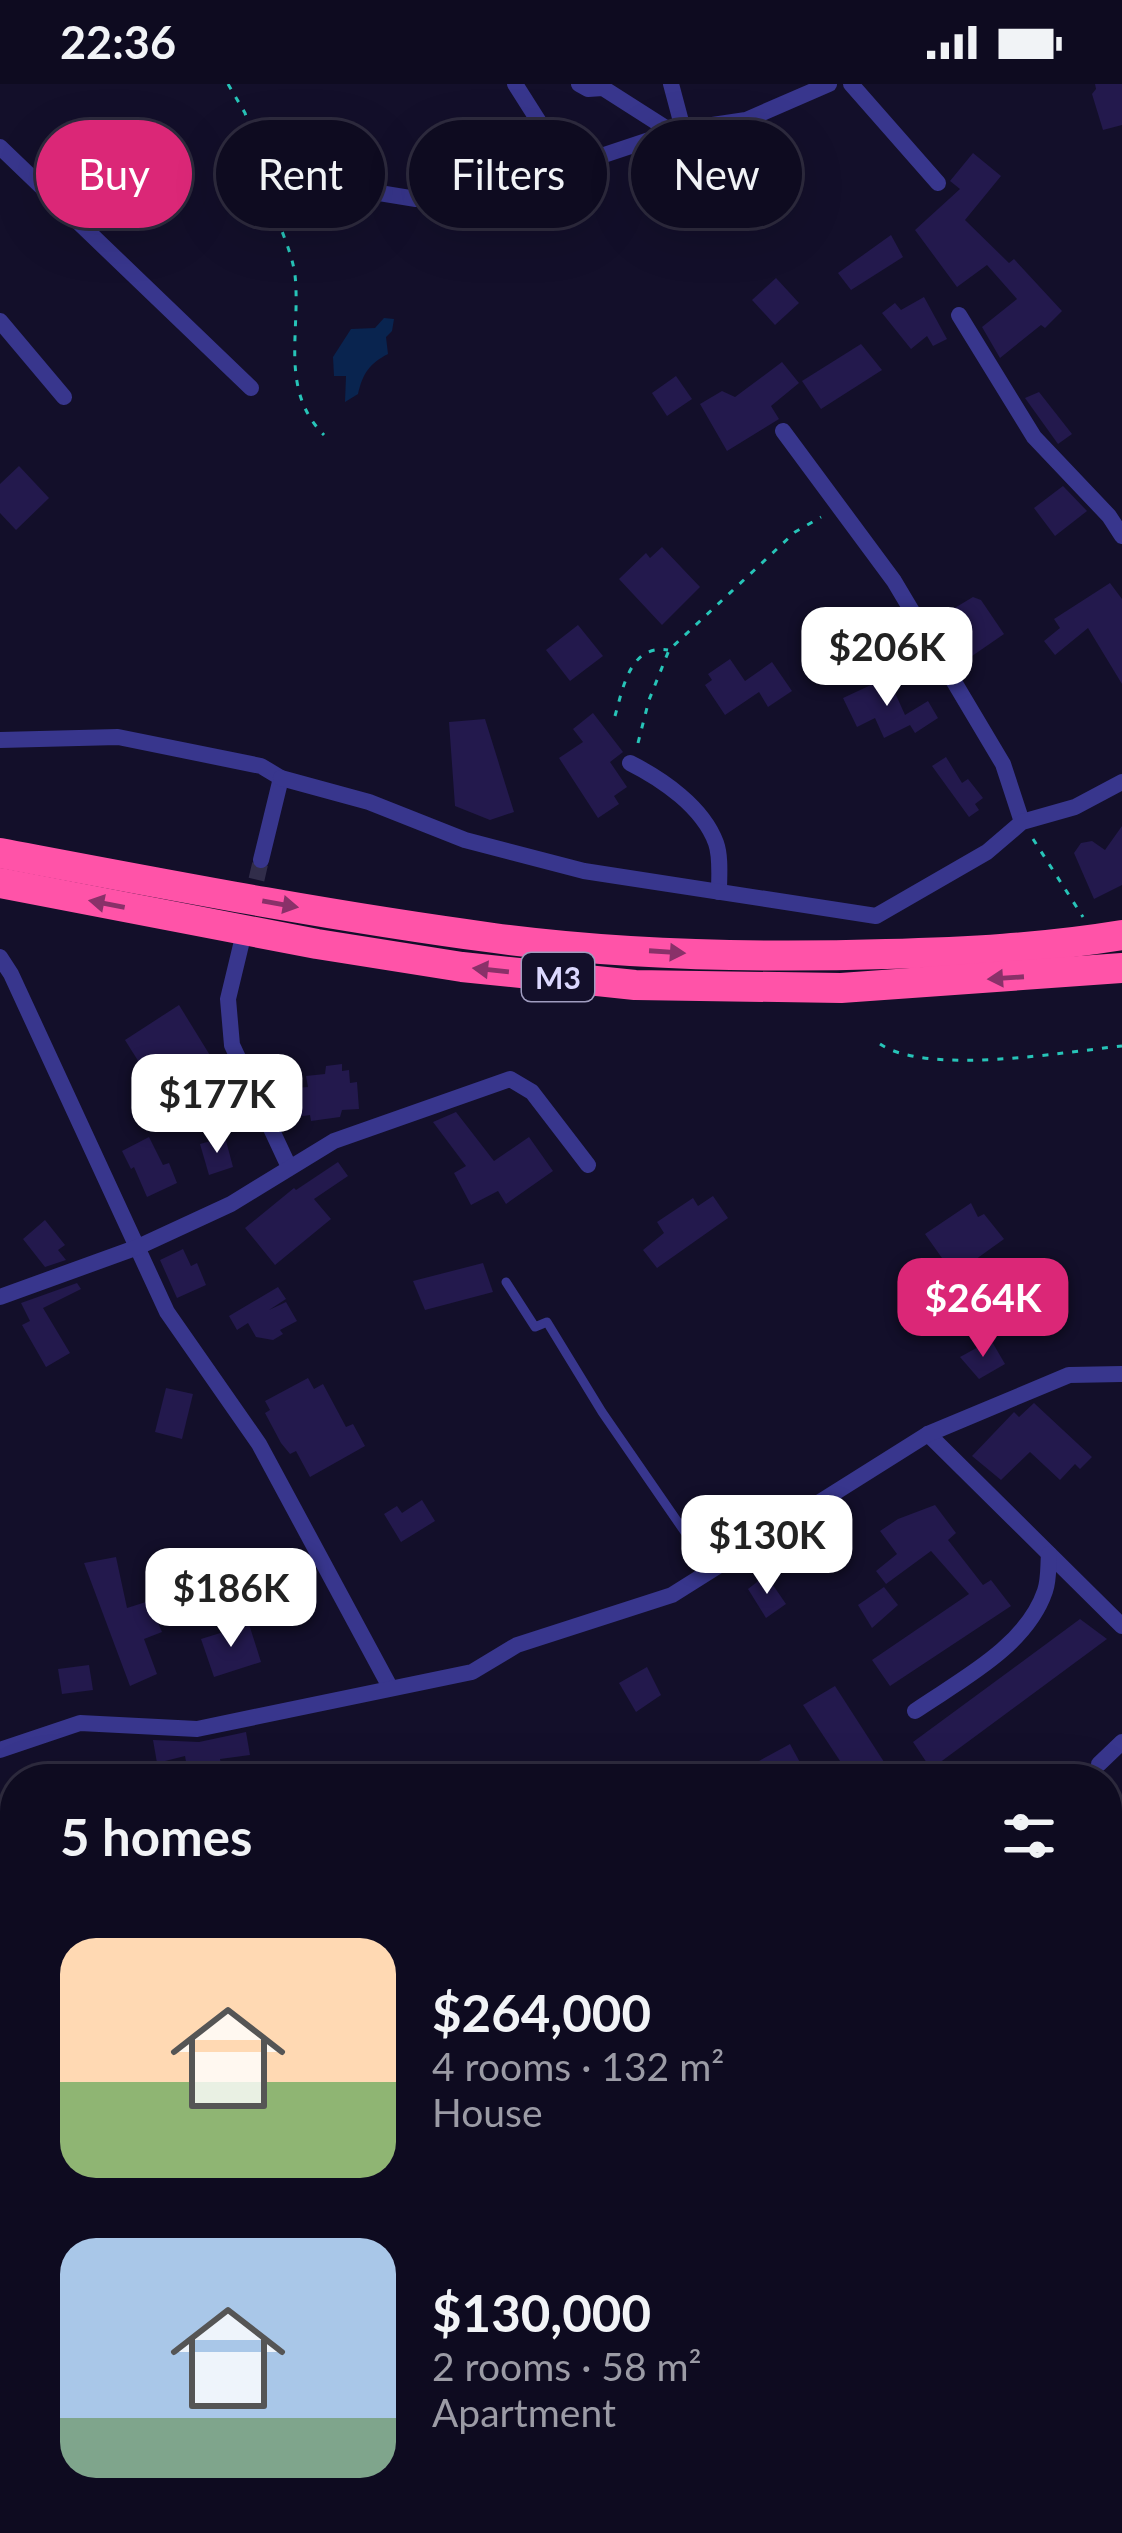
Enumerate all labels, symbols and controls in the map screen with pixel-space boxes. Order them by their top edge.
text: 22:36 [60,15,176,69]
chip: Buy [36,120,192,228]
chip: Rent [216,120,385,228]
chip: Filters [409,120,607,228]
chip: New [631,120,802,228]
pin: $206K [803,607,971,709]
text: $206K [828,623,946,669]
one-way arrow [87,894,125,913]
one-way arrow [262,895,300,913]
one-way arrow [649,943,687,962]
road number: M3 [522,953,594,1001]
one-way arrow [472,961,509,980]
one-way arrow [986,968,1024,987]
pin: $177K [133,1054,301,1156]
text: $177K [158,1070,276,1116]
pin: $264K [899,1258,1067,1360]
text: $264K [924,1274,1042,1320]
pin: $130K [683,1495,851,1597]
text: $130K [708,1511,826,1557]
pin: $186K [147,1548,315,1650]
text: $186K [172,1564,290,1610]
icon: filters [996,1803,1062,1869]
text: 5 homes [60,1806,252,1867]
text: $264,000 [432,1982,651,2043]
icon: home [156,1986,300,2130]
text: 4 rooms · 132 m² [432,2043,724,2089]
text: House [432,2089,543,2135]
text: $130,000 [432,2282,651,2343]
icon: home [156,2286,300,2430]
text: 2 rooms · 58 m² [432,2343,702,2389]
text: Apartment [432,2389,616,2435]

